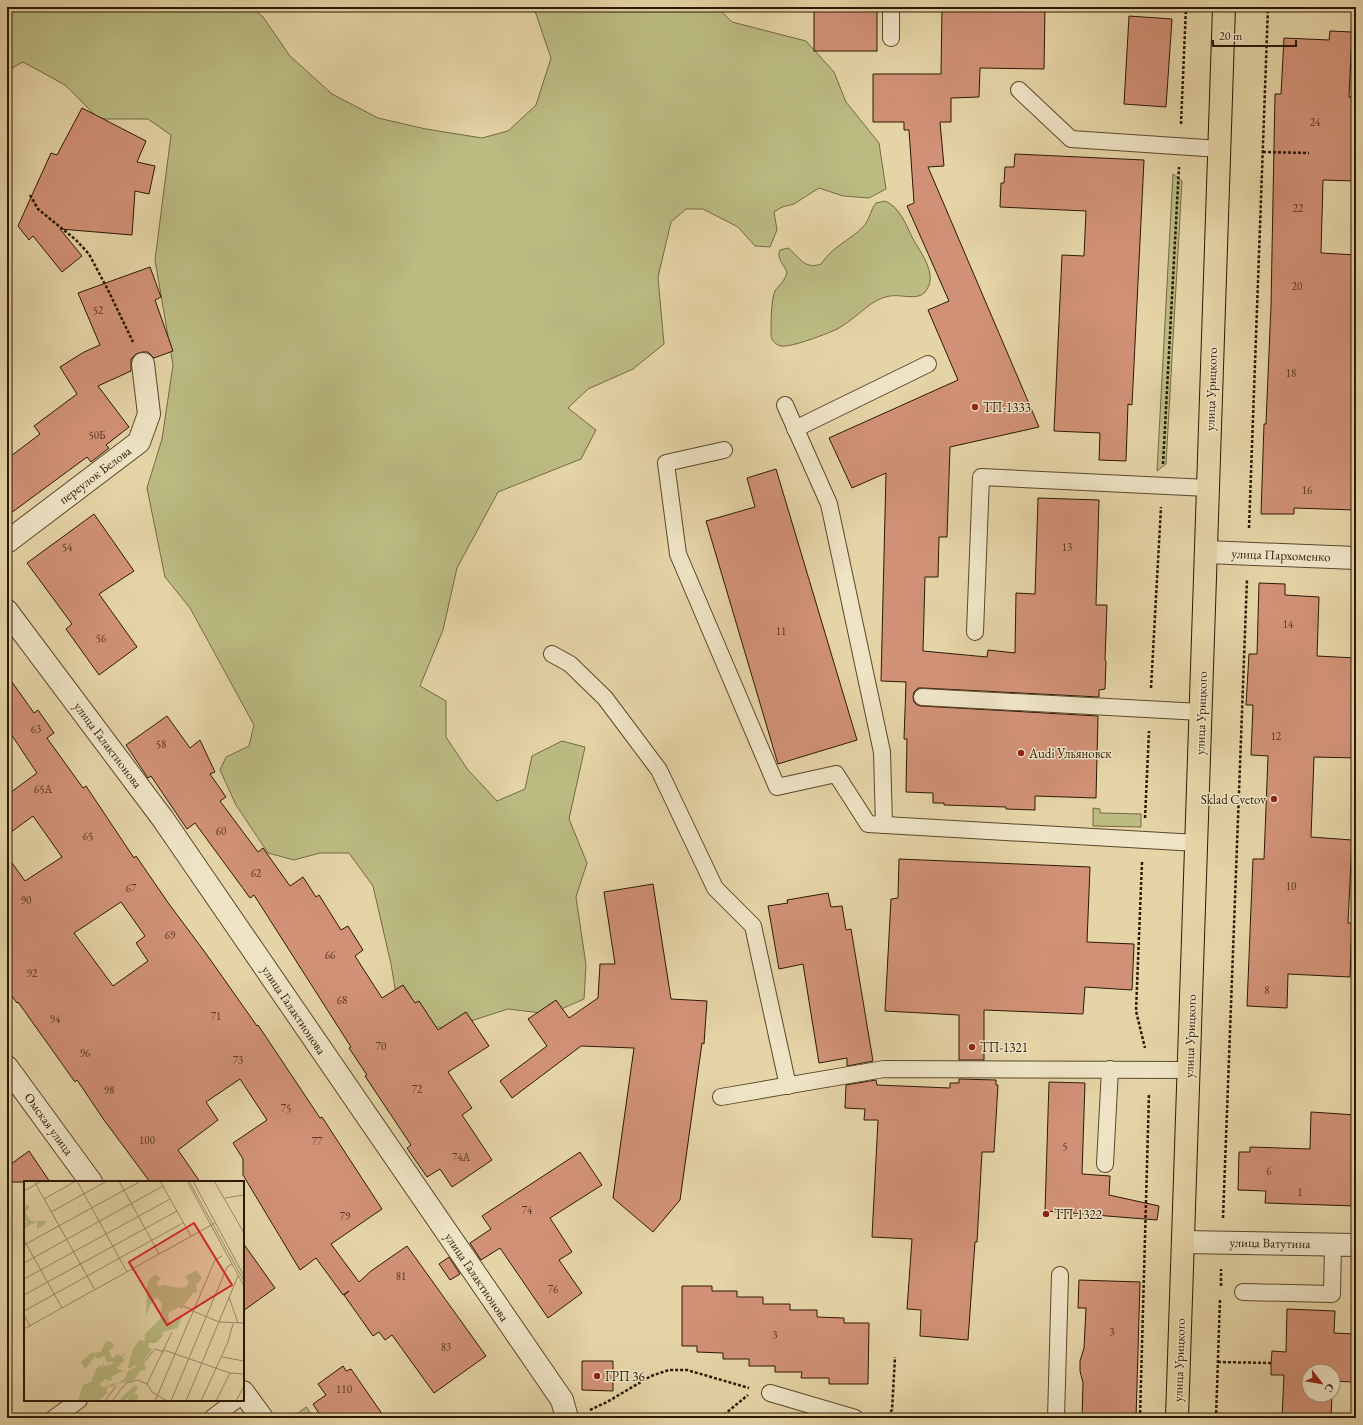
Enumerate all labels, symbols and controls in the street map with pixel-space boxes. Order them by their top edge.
scale bar [1213,22,1296,48]
text: 20 m [1219,28,1243,44]
house number: 24 [1310,115,1321,129]
house number: 22 [1293,201,1304,215]
house number: 20 [1292,279,1302,293]
house number: 52 [93,303,104,317]
street label: улица Урицкого [1201,347,1221,431]
house number: 18 [1286,366,1296,380]
place label: ТП-1333 [983,399,1031,416]
marker: ТП-1333 [970,402,980,412]
house number: 50Б [88,428,106,442]
street label: переулок Белова [55,442,135,508]
house number: 16 [1302,483,1313,497]
house number: 54 [62,540,73,554]
house number: 13 [1062,540,1072,554]
street label: улица Пархоменко [1231,545,1331,565]
house number: 14 [1283,617,1294,631]
house number: 11 [776,624,786,638]
house number: 56 [96,631,107,645]
street label: улица Урицкого [1191,671,1211,755]
street label: улица Галактионова [70,699,146,792]
house number: 63 [31,722,41,736]
house number: 12 [1271,729,1282,743]
house number: 58 [156,737,166,751]
place label: Audi Ульяновск [1028,745,1112,762]
marker: Audi Ульяновск [1016,748,1026,758]
house number: 65А [34,782,52,796]
place label: Sklad Cvetov [1201,791,1266,808]
marker: Sklad Cvetov [1269,794,1279,804]
house number: 60 [216,824,226,838]
house number: 65 [83,829,93,843]
house number: 62 [251,866,262,880]
house number: 10 [1286,879,1296,893]
house number: 67 [126,881,137,895]
house number: 90 [21,893,31,907]
house number: 69 [165,928,176,942]
house number: 66 [325,948,336,962]
street label: улица Галактионова [258,962,330,1058]
house number: 92 [27,966,38,980]
house number: 8 [1264,983,1270,997]
house number: 68 [337,993,347,1007]
street label: улица Урицкого [1180,994,1200,1078]
house number: 71 [211,1009,221,1023]
house number: 94 [50,1012,61,1026]
house number: 70 [376,1039,386,1053]
place label: ТП-1321 [980,1039,1028,1056]
marker: ТП-1321 [967,1042,977,1052]
house number: 96 [80,1046,91,1060]
house number: 73 [233,1053,243,1067]
house number: 72 [412,1082,423,1096]
house number: 98 [104,1083,114,1097]
street label: Омская улица [21,1089,78,1159]
house number: 75 [281,1101,291,1115]
house number: 100 [139,1133,155,1147]
house number: 77 [312,1134,323,1148]
house number: 5 [1062,1139,1068,1153]
house number: 74А [452,1150,470,1164]
house number: 6 [1266,1164,1272,1178]
inset map [24,1181,244,1401]
house number: 1 [1297,1185,1303,1199]
house number: 74 [522,1203,533,1217]
place label: ТП-1322 [1054,1206,1103,1223]
house number: 79 [340,1209,351,1223]
marker: ТП-1322 [1041,1209,1051,1219]
street label: улица Галактионова [441,1229,513,1325]
street label: улица Ватутина [1229,1234,1311,1252]
house number: 81 [396,1269,406,1283]
house number: 76 [548,1282,559,1296]
street label: улица Урицкого [1169,1318,1189,1402]
house number: 3 [1109,1325,1115,1339]
house number: 3 [772,1328,778,1342]
house number: 83 [441,1340,451,1354]
north arrow [1301,1363,1341,1403]
place label: ГРП 36 [605,1368,645,1385]
marker: ГРП 36 [592,1371,602,1381]
text: С [1321,1381,1338,1395]
house number: 110 [336,1382,352,1396]

